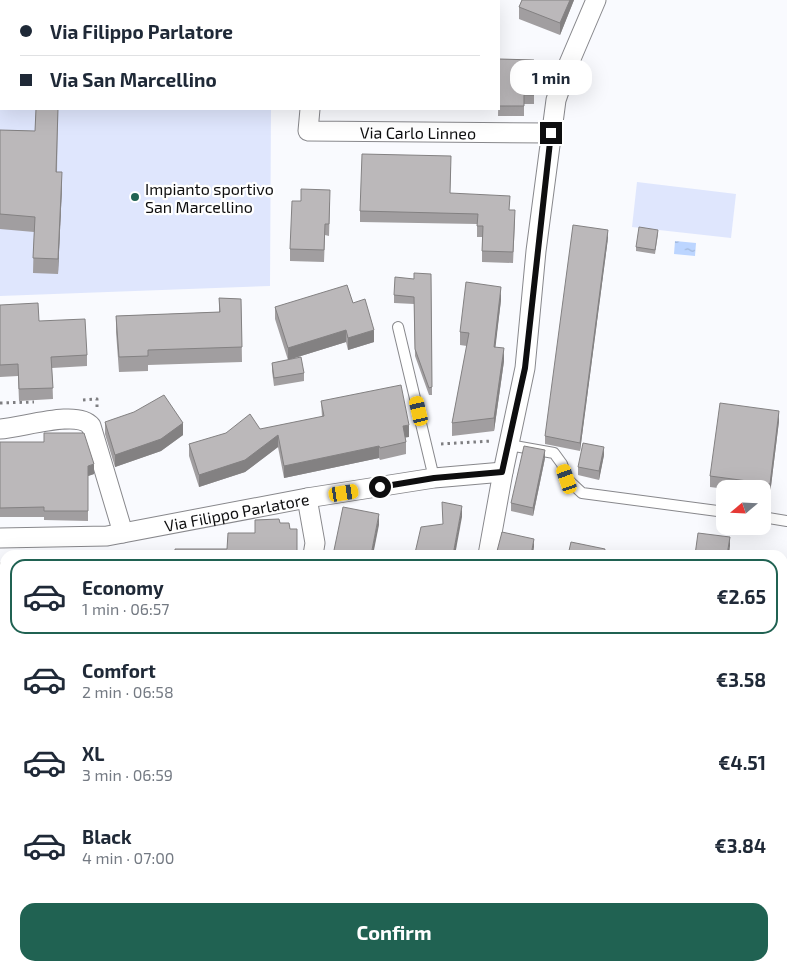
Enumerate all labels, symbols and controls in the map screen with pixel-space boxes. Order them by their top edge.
text: Via Filippo Parlatore [50,20,233,43]
callout: 1 min [510,61,592,96]
text: Via San Marcellino [50,68,217,91]
text: 1 min [532,68,570,87]
street label: Via Carlo Linneo [360,122,476,142]
route end [540,122,562,144]
place label: Impianto sportivo San Marcellino [145,179,274,216]
marker: Impianto sportivo San Marcellino [129,191,141,203]
car [408,395,429,427]
car [555,462,578,496]
route start [369,476,391,498]
north arrow [716,480,771,535]
map controls [716,480,771,535]
car [328,483,359,503]
street label: Via Filippo Parlatore [163,488,311,534]
icon: car [22,574,67,619]
text: Economy [82,576,164,599]
text: €2.65 [716,585,766,608]
text: 1 min · 06:57 [82,599,169,618]
icon: car [22,657,67,702]
text: Comfort [82,659,156,682]
text: €3.58 [716,668,766,691]
text: 2 min · 06:58 [82,682,174,701]
icon: car [22,740,67,785]
text: XL [82,742,104,765]
text: €4.51 [718,751,766,774]
text: 3 min · 06:59 [82,765,173,784]
icon: car [22,823,67,868]
text: Black [82,825,132,848]
text: €3.84 [714,834,766,857]
text: 4 min · 07:00 [82,848,175,867]
button: Confirm [20,903,768,961]

